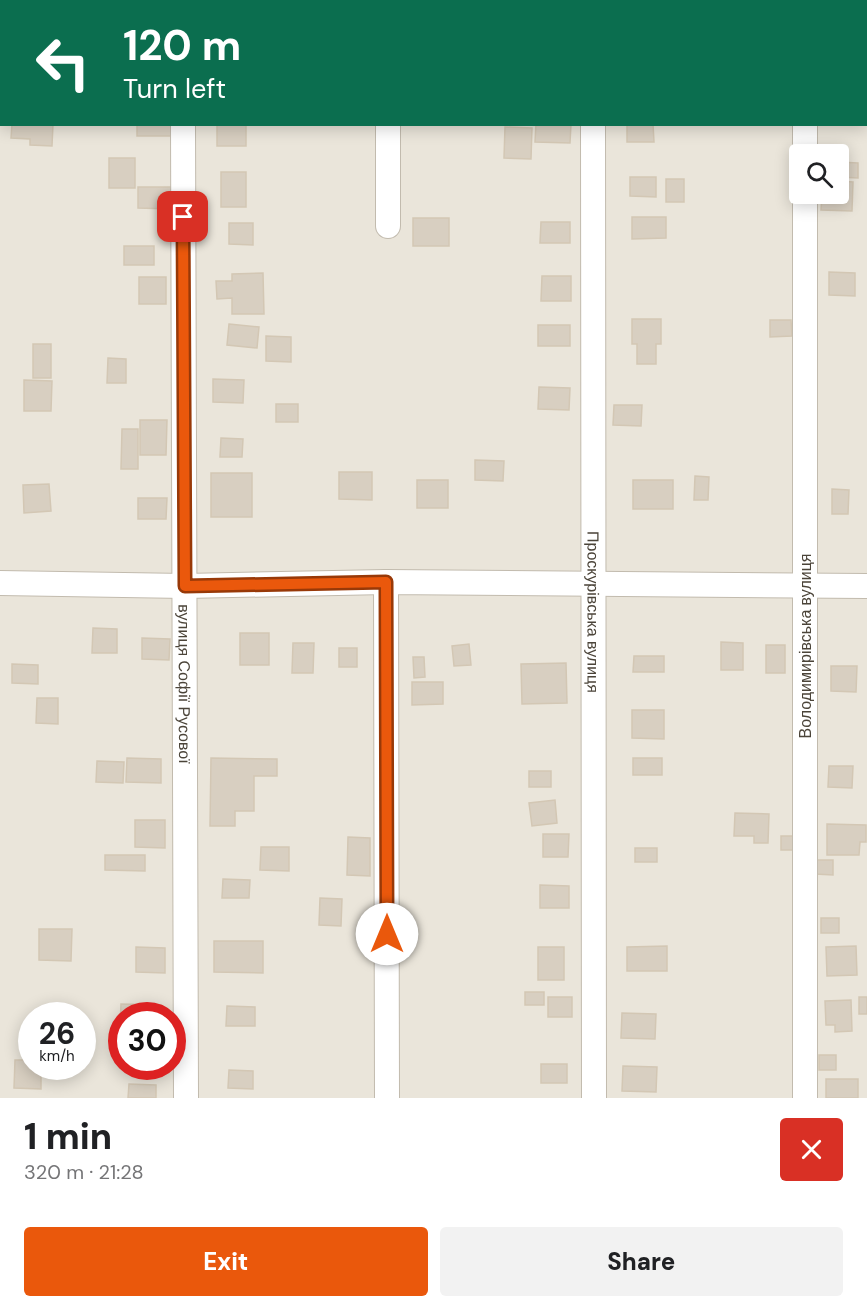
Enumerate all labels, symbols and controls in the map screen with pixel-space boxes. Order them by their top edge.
text: 120 m [123,18,241,73]
icon: left [24,24,102,102]
text: Turn left [123,71,226,106]
map controls [789,144,849,204]
button: search [789,144,849,204]
pin [157,191,208,242]
icon: arrive [166,200,199,233]
street label: Проскурівська вулиця [583,531,604,693]
street label: Володимирівська вулиця [795,553,816,739]
street label: вулиця Софії Русової [174,604,195,764]
position arrow [355,902,419,966]
speed limit sign: 30 [108,1002,186,1080]
text: 26 [39,1014,75,1053]
text: km/h [39,1046,75,1066]
text: 1 min [24,1113,112,1160]
button: close [780,1118,843,1181]
text: 320 m · 21:28 [24,1159,144,1185]
button: Exit [24,1227,428,1296]
button: Share [440,1227,843,1296]

